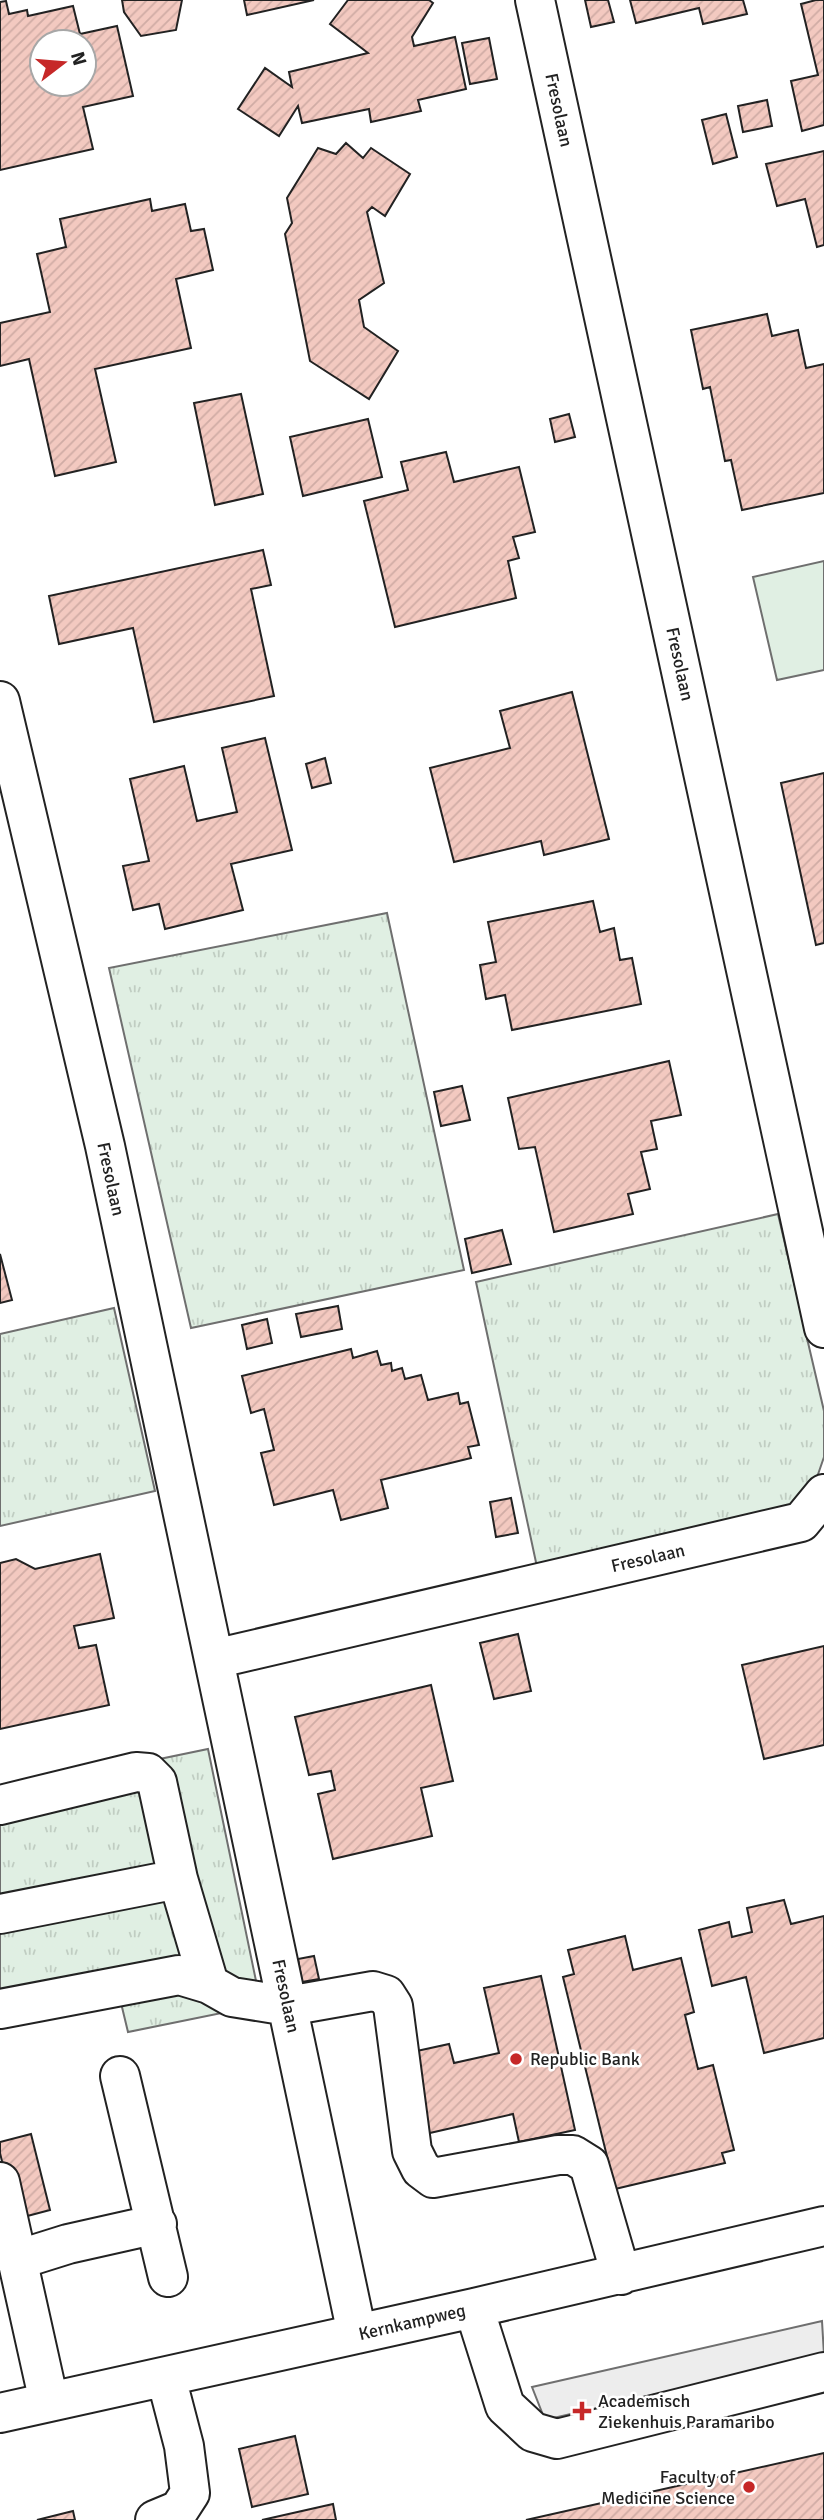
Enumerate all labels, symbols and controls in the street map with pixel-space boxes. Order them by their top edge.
north arrow [28,28,98,98]
text: N [65,49,92,68]
street label: Fresolaan [540,71,578,149]
street label: Fresolaan [661,625,699,703]
street label: Fresolaan [92,1140,130,1218]
street label: Fresolaan [609,1539,687,1577]
street label: Fresolaan [267,1957,305,2035]
place label: Republic Bank [530,2048,640,2070]
marker: Republic Bank [508,2051,524,2067]
street label: Kernkampweg [356,2299,468,2345]
place label: Academisch Ziekenhuis Paramaribo [598,2390,775,2433]
marker: Academisch Ziekenhuis Paramaribo [572,2401,592,2421]
place label: Faculty of Medicine Science [601,2466,736,2509]
marker: Faculty of Medicine Science [741,2479,757,2495]

